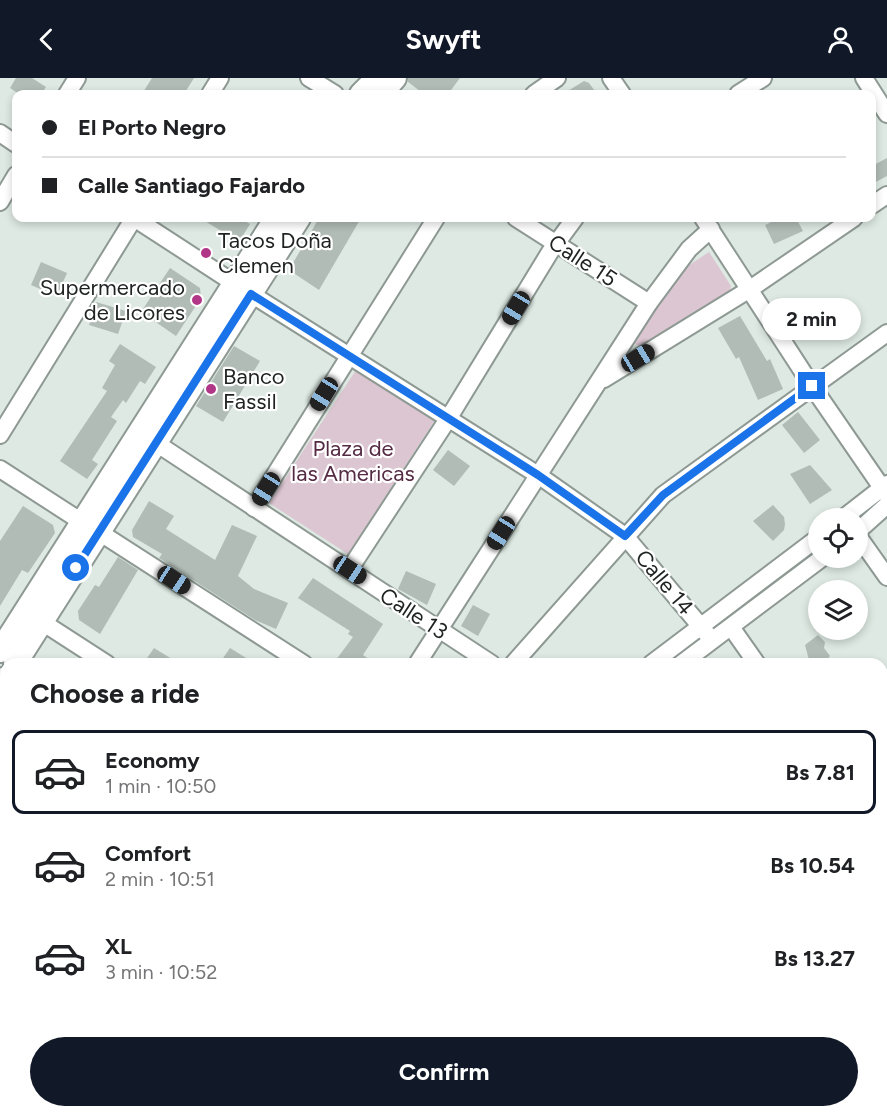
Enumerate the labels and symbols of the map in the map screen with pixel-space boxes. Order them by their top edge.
place label: Tacos Doña Clemen [218,227,332,279]
street label: Calle 15 [544,228,622,292]
marker: Tacos Doña Clemen [199,246,213,260]
place label: Supermercado de Licores [40,274,185,326]
car [499,288,533,328]
marker: Supermercado de Licores [190,293,204,307]
callout: 2 min [762,299,862,341]
car [618,341,658,375]
place label: Banco Fassil [223,363,285,415]
route end [798,372,825,399]
car [307,374,341,414]
marker: Banco Fassil [204,382,218,396]
park label: Plaza de las Americas [291,435,415,487]
car [249,469,283,509]
car [484,513,518,553]
street label: Calle 14 [630,544,700,620]
car [330,553,370,587]
route start [62,554,89,581]
car [154,563,194,597]
street label: Calle 13 [375,582,453,645]

